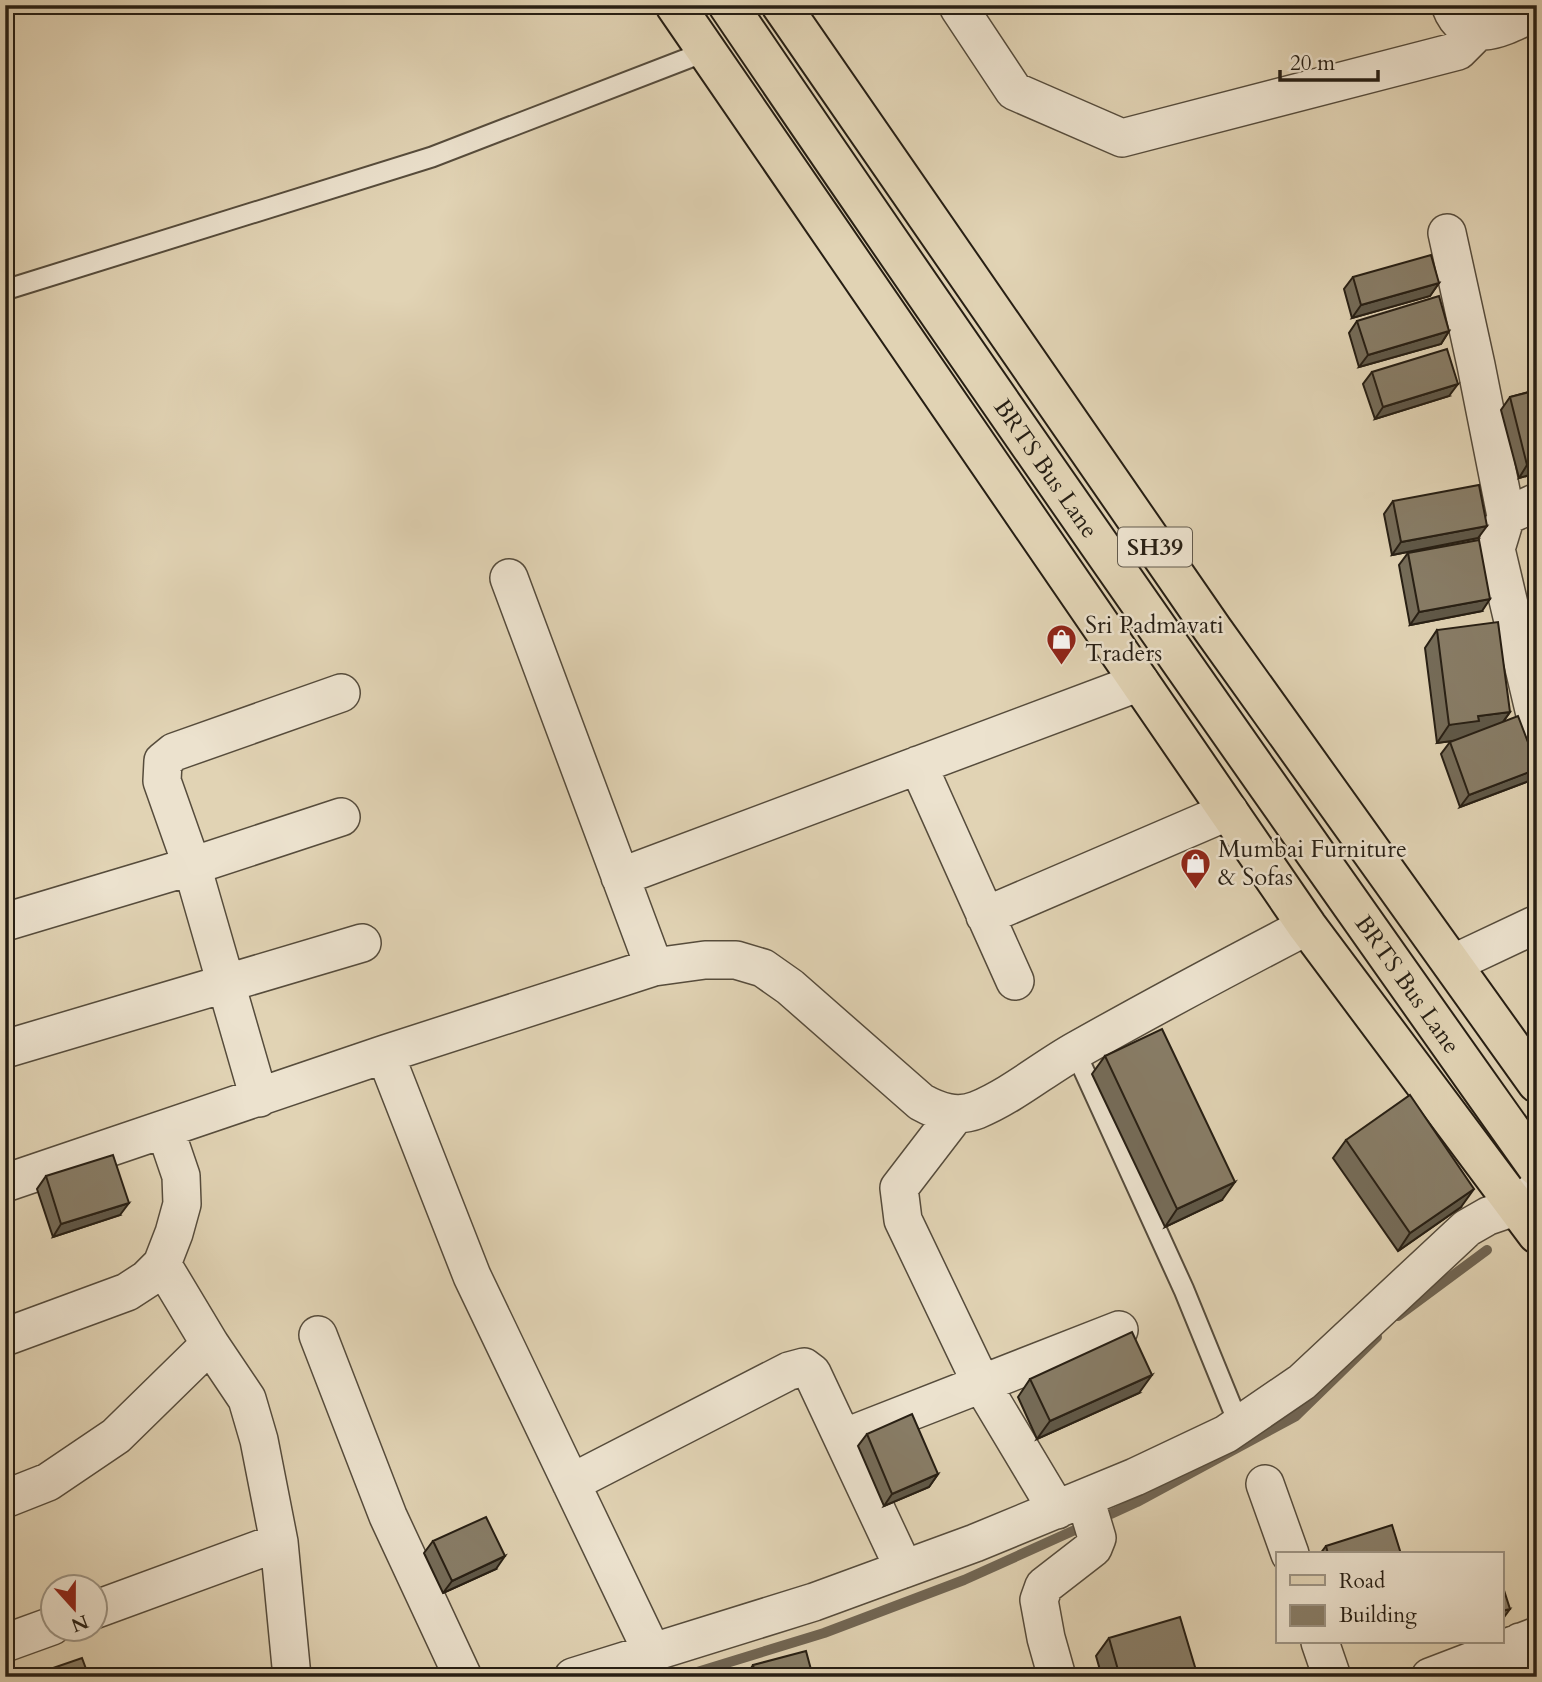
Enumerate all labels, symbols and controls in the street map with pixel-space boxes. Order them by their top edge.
scale bar [1280,38,1378,82]
text: 20 m [1290,49,1335,78]
street label: BRTS Bus Lane [986,392,1106,544]
road number: SH39 [1118,527,1192,566]
place label: Sri Padmavati Traders [1085,609,1224,670]
shop icon: Sri Padmavati Traders [1045,622,1079,666]
place label: Mumbai Furniture & Sofas [1218,833,1407,894]
shop icon: Mumbai Furniture & Sofas [1178,846,1212,890]
street label: BRTS Bus Lane [1347,908,1468,1060]
legend [1276,1552,1504,1644]
text: Road [1339,1567,1385,1596]
north arrow [38,1574,108,1644]
text: Building [1339,1601,1417,1630]
text: N [67,1608,92,1638]

